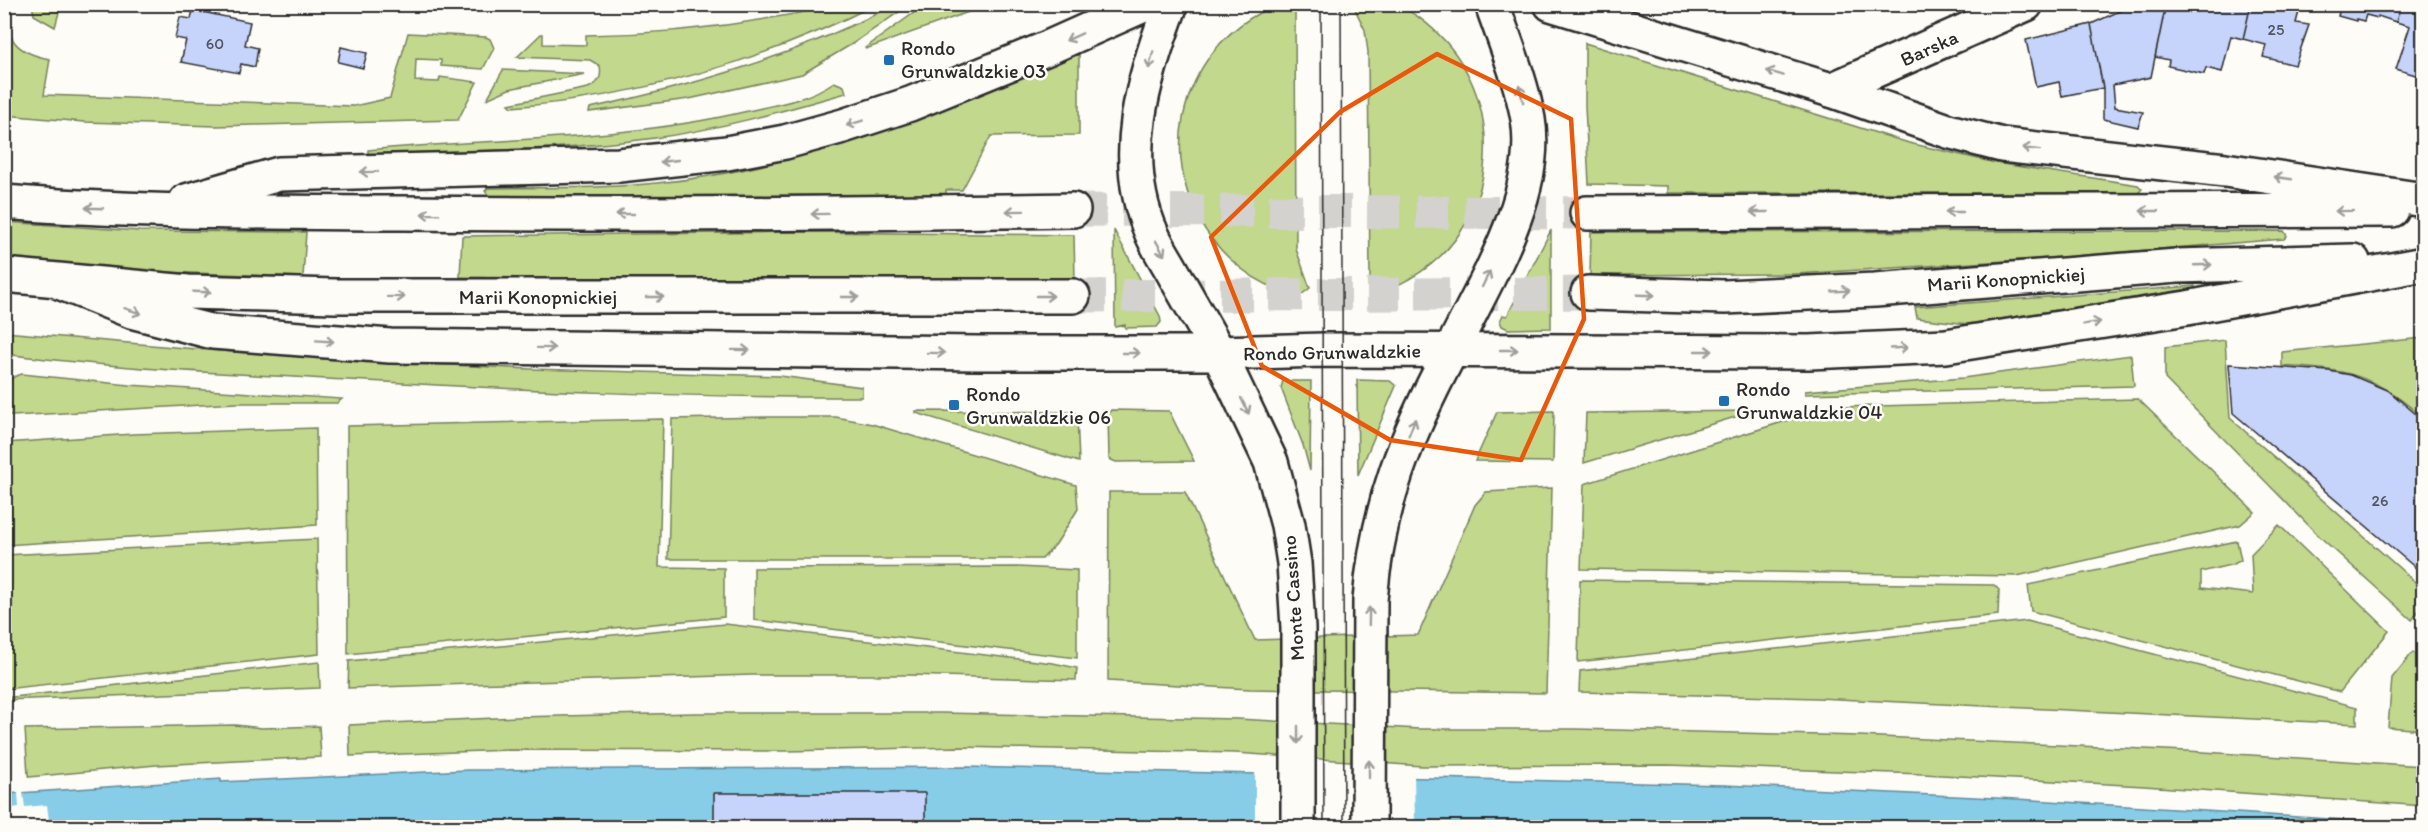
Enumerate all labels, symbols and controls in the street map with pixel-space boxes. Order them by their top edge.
house number: 25 [2268,20,2284,39]
street label: Barska [1897,25,1962,71]
one-way arrow [1065,32,1083,43]
house number: 60 [206,34,224,53]
place label: Rondo Grunwaldzkie 03 [901,36,1046,83]
one-way arrow [1145,50,1157,69]
marker: Rondo Grunwaldzkie 03 [882,53,896,67]
one-way arrow [1766,67,1785,78]
one-way arrow [1515,85,1527,104]
one-way arrow [846,118,865,129]
one-way arrow [2022,143,2042,154]
one-way arrow [659,156,679,167]
one-way arrow [360,167,380,178]
one-way arrow [2273,173,2293,184]
one-way arrow [85,203,105,214]
one-way arrow [1005,205,1025,217]
one-way arrow [2140,205,2160,217]
one-way arrow [2335,205,2355,216]
one-way arrow [1750,206,1770,218]
one-way arrow [1945,206,1965,218]
one-way arrow [420,208,440,220]
one-way arrow [615,208,635,220]
one-way arrow [810,208,830,220]
one-way arrow [1155,239,1166,257]
one-way arrow [2193,260,2213,271]
street label: Marii Konopnickiej [1926,262,2086,296]
one-way arrow [1480,271,1492,289]
street label: Marii Konopnickiej [459,285,617,309]
one-way arrow [191,286,211,298]
one-way arrow [1831,286,1851,297]
one-way arrow [1636,289,1656,301]
one-way arrow [1034,290,1054,302]
one-way arrow [386,291,406,303]
one-way arrow [644,291,664,303]
one-way arrow [839,291,859,303]
one-way arrow [123,306,142,317]
one-way arrow [2082,317,2101,328]
one-way arrow [315,336,335,347]
street label: Rondo Grunwaldzkie [1243,338,1421,366]
one-way arrow [535,342,555,354]
one-way arrow [1888,342,1908,353]
one-way arrow [730,344,750,356]
one-way arrow [1499,344,1519,356]
one-way arrow [1694,345,1714,357]
one-way arrow [925,347,945,359]
one-way arrow [1120,347,1140,359]
place label: Rondo Grunwaldzkie 04 [1736,377,1882,424]
place label: Rondo Grunwaldzkie 06 [966,382,1111,429]
marker: Rondo Grunwaldzkie 04 [1717,394,1731,408]
one-way arrow [1240,396,1251,414]
marker: Rondo Grunwaldzkie 06 [947,398,961,412]
one-way arrow [1407,419,1418,437]
house number: 26 [2372,491,2388,510]
street label: Monte Cassino [1277,534,1309,662]
one-way arrow [1364,607,1375,627]
one-way arrow [1292,725,1304,745]
one-way arrow [1363,760,1375,780]

